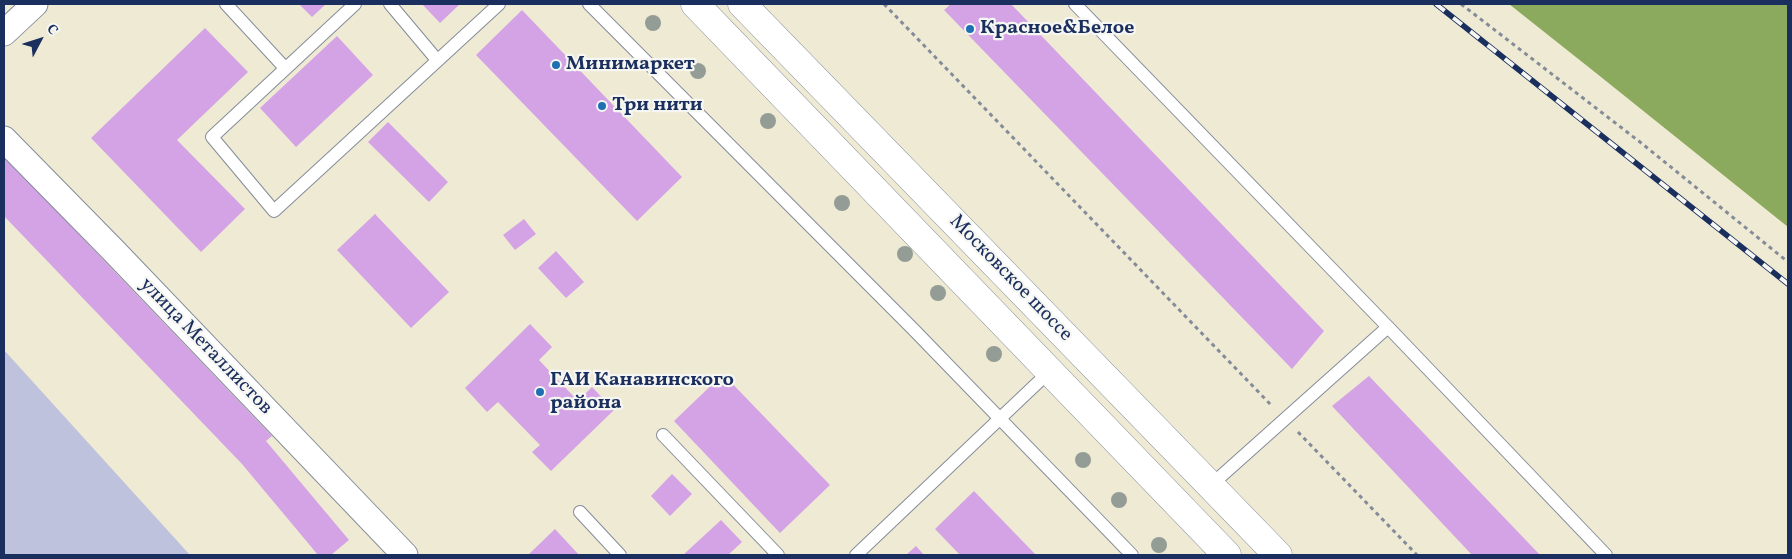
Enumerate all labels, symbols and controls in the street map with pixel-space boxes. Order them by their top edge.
north arrow [15,15,65,65]
place label: Красное&Белое [980,17,1134,41]
text: С [42,20,62,40]
marker: Красное&Белое [964,23,976,35]
place label: Минимаркет [566,53,695,77]
marker: Минимаркет [550,59,562,71]
place label: Три нити [612,94,703,118]
marker: Три нити [596,100,608,112]
street label: Московское шоссе [943,211,1077,347]
street label: улица Металлистов [133,274,277,420]
place label: ГАИ Канавинского района [550,369,734,416]
marker: ГАИ Канавинского района [534,386,546,398]

